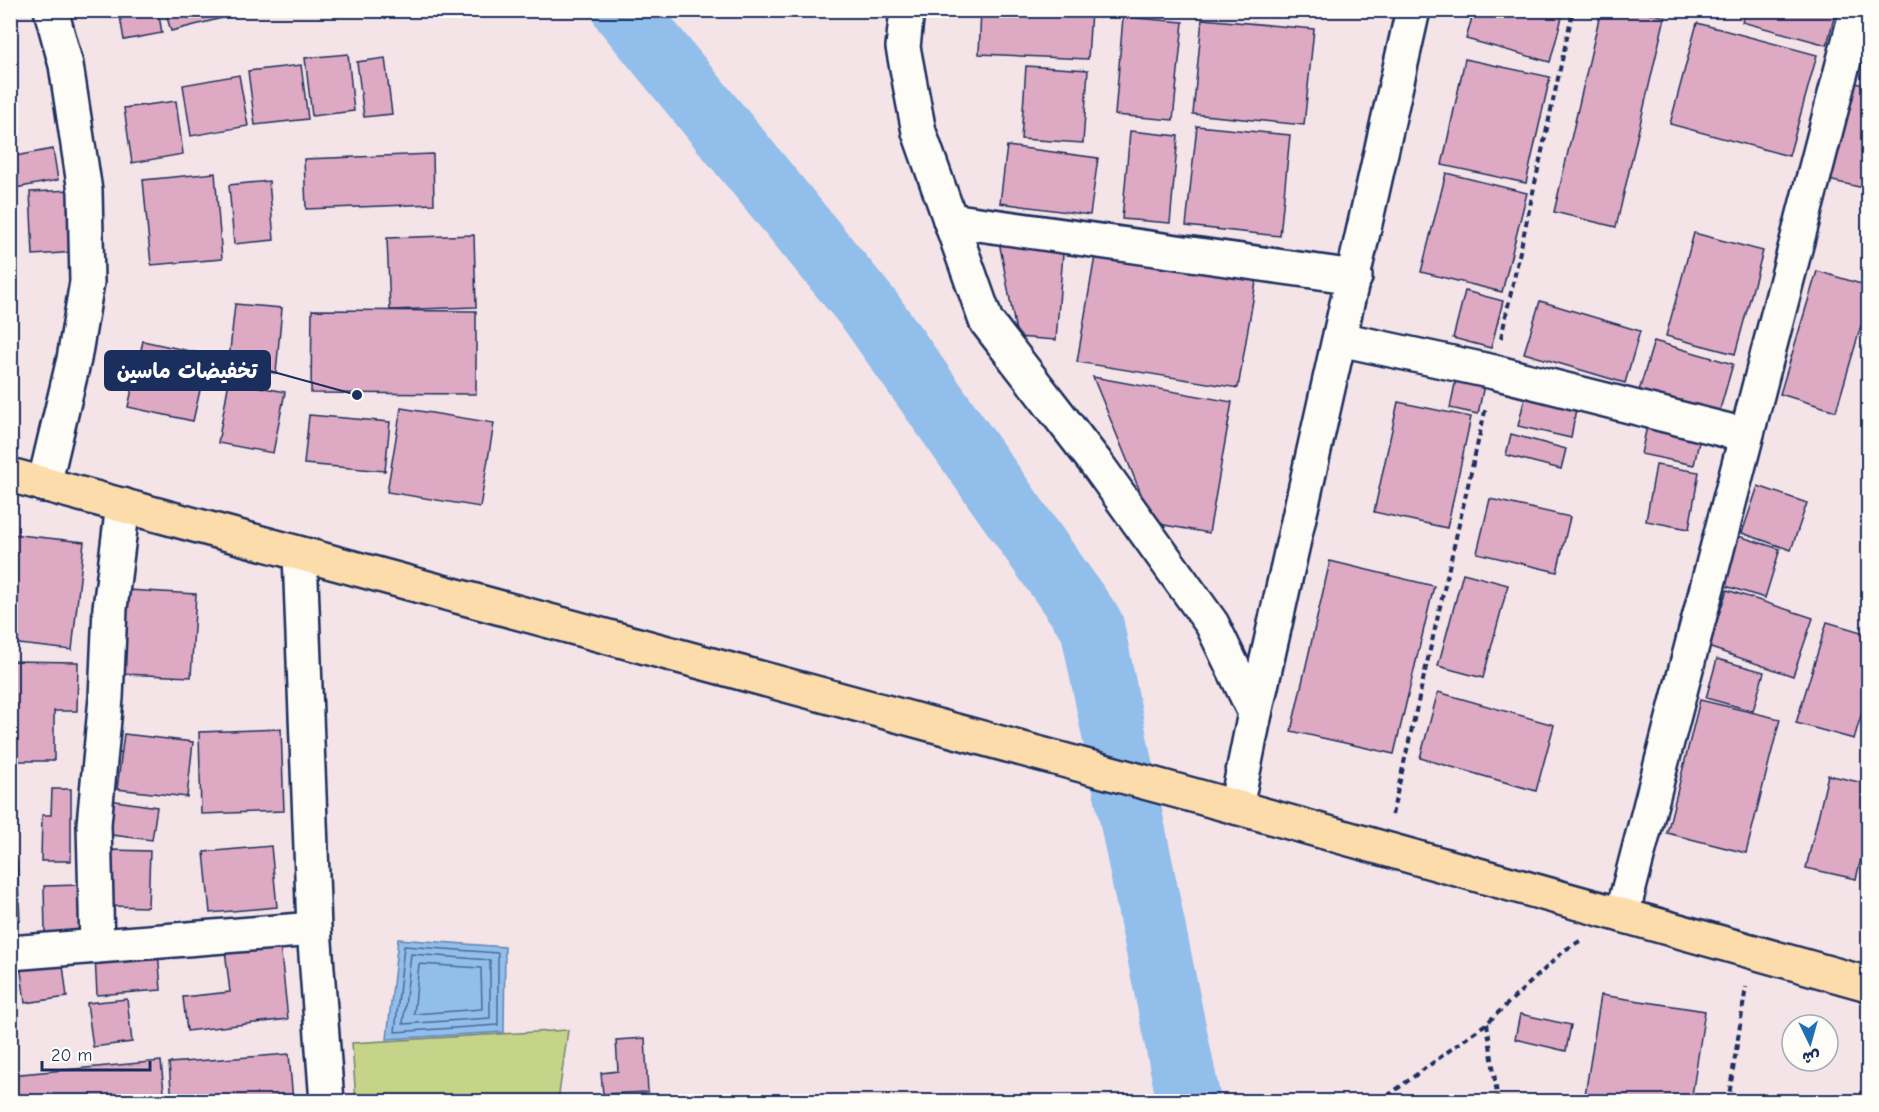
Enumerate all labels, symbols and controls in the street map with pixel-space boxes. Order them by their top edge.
callout: تخفيضات ماسين [105,351,270,390]
text: تخفيضات ماسين [117,359,258,384]
north arrow [1780,1013,1840,1073]
scale bar [42,1034,150,1072]
text: 20 m [51,1045,92,1066]
text: ش [1802,1047,1821,1067]

